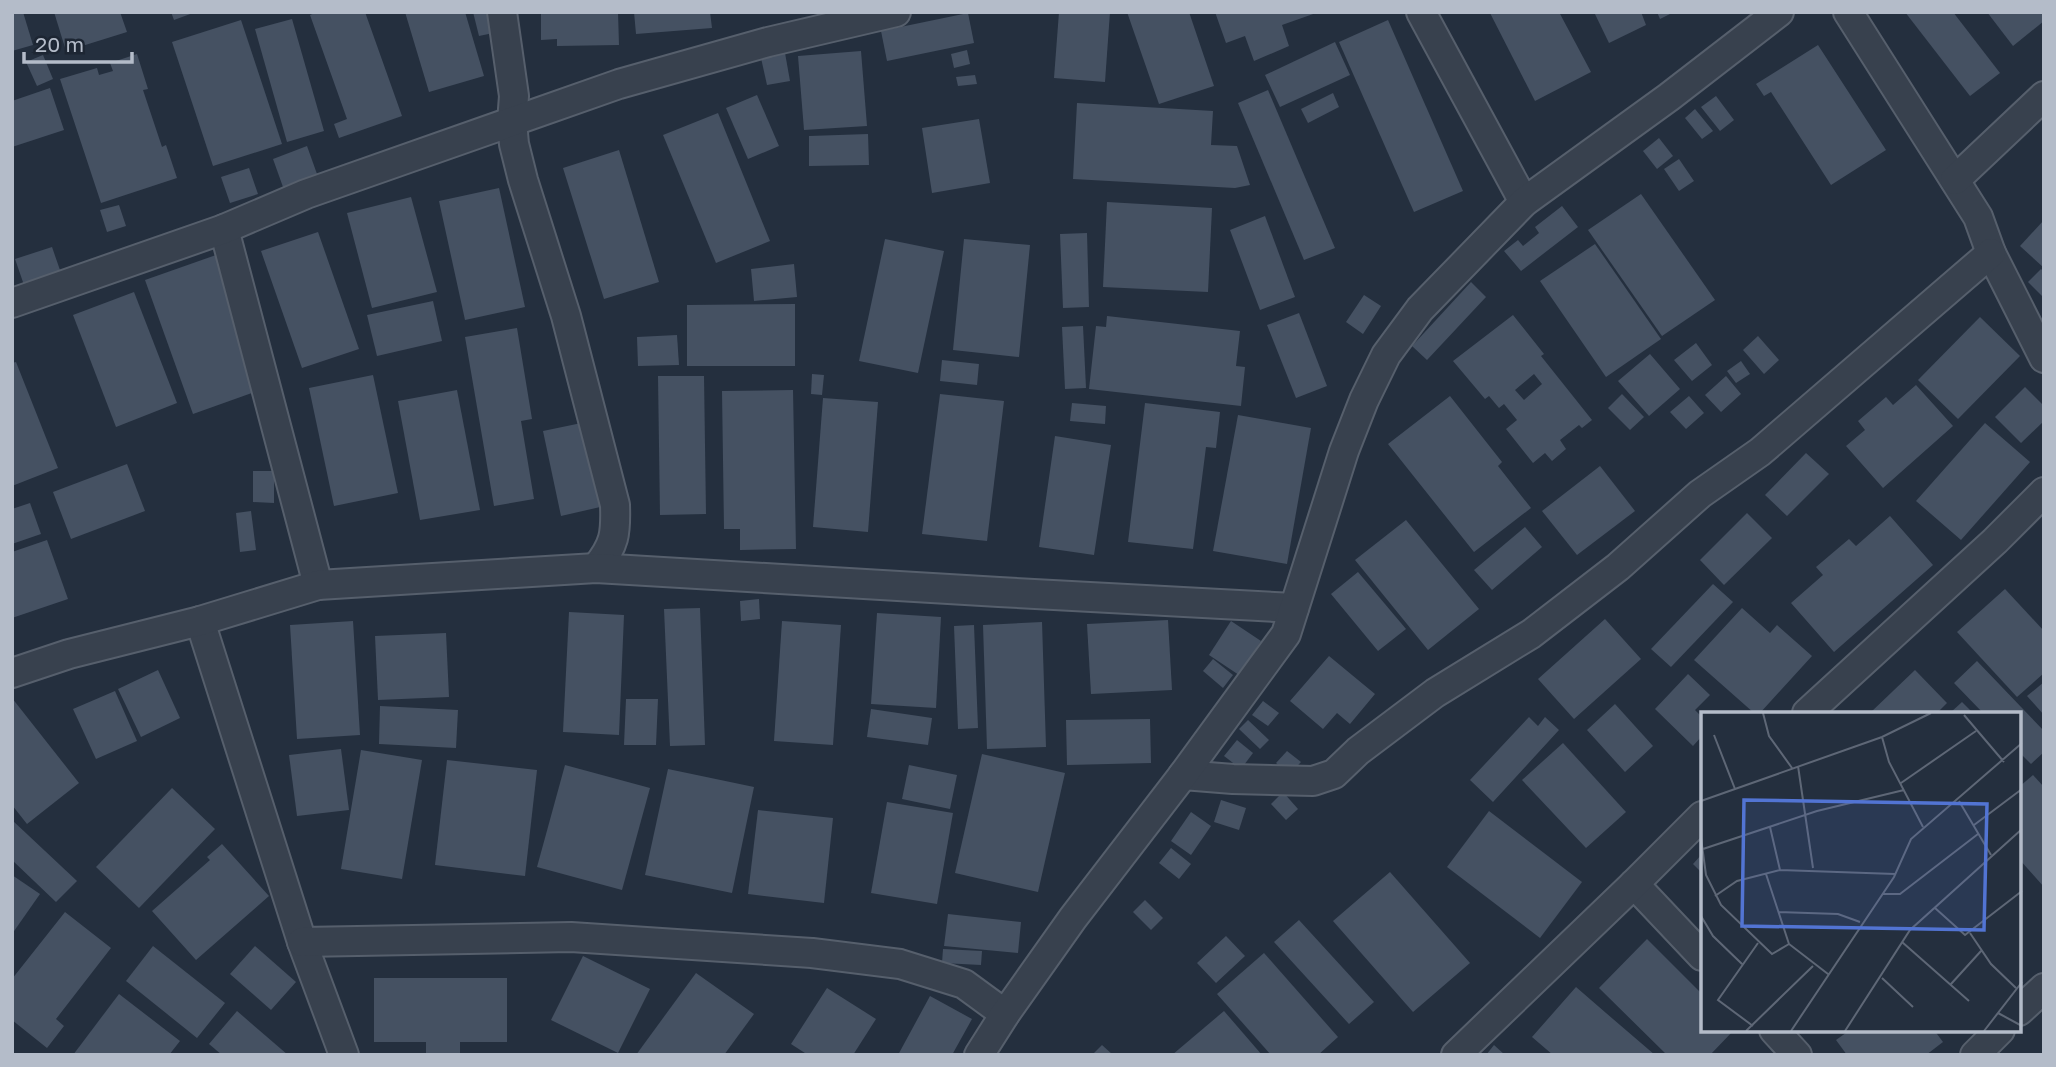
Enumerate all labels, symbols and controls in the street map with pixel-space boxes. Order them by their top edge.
scale bar [24,21,133,65]
text: 20 m [35,31,84,57]
inset map [1701,712,2021,1032]

